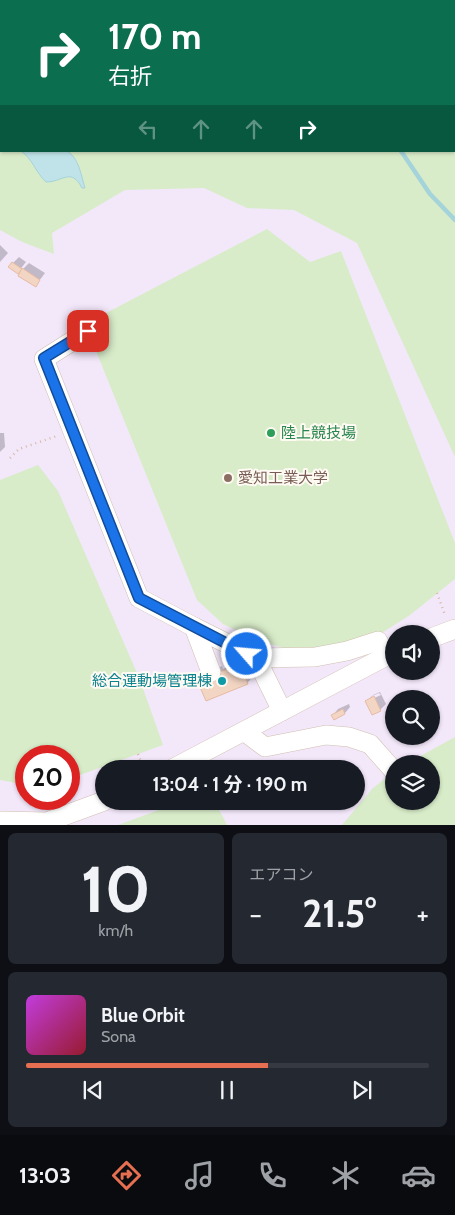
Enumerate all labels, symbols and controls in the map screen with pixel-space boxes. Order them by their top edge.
text: 170 m [108,15,201,58]
icon: right [25,20,90,85]
text: 右折 [108,63,152,90]
icon: left [134,115,162,143]
icon: ahead [187,115,215,143]
icon: ahead [240,115,268,143]
icon: right [293,115,321,143]
pin [67,310,109,352]
icon: arrive [74,317,102,345]
place label: 陸上競技場 [281,424,356,442]
marker: 陸上競技場 [265,427,277,439]
place label: 愛知工業大学 [238,469,328,487]
marker: 愛知工業大学 [222,472,234,484]
map controls [385,625,440,810]
button: sound [385,625,440,680]
position arrow [220,627,272,679]
place label: 総合運動場管理棟 [92,672,212,690]
marker: 総合運動場管理棟 [216,675,228,687]
button: search [385,690,440,745]
speed limit sign: 20 [15,745,80,810]
button: layers [385,755,440,810]
text: 13:04 · 1 分 · 190 m [153,773,307,796]
text: 10 [81,849,151,928]
text: エアコン [250,865,314,884]
text: 21.5° [302,890,376,937]
text: − [250,897,262,931]
text: + [417,897,429,931]
text: km/h [98,921,133,940]
text: Blue Orbit [101,1004,185,1027]
text: Sona [101,1027,136,1046]
icon: previous [79,1076,107,1104]
icon: pause [213,1076,241,1104]
icon: next [348,1076,376,1104]
icon: directions [109,1158,144,1193]
icon: music [182,1158,217,1193]
icon: phone [255,1158,290,1193]
icon: climate [328,1158,363,1193]
icon: car [401,1158,436,1193]
text: 13:03 [19,1162,71,1189]

